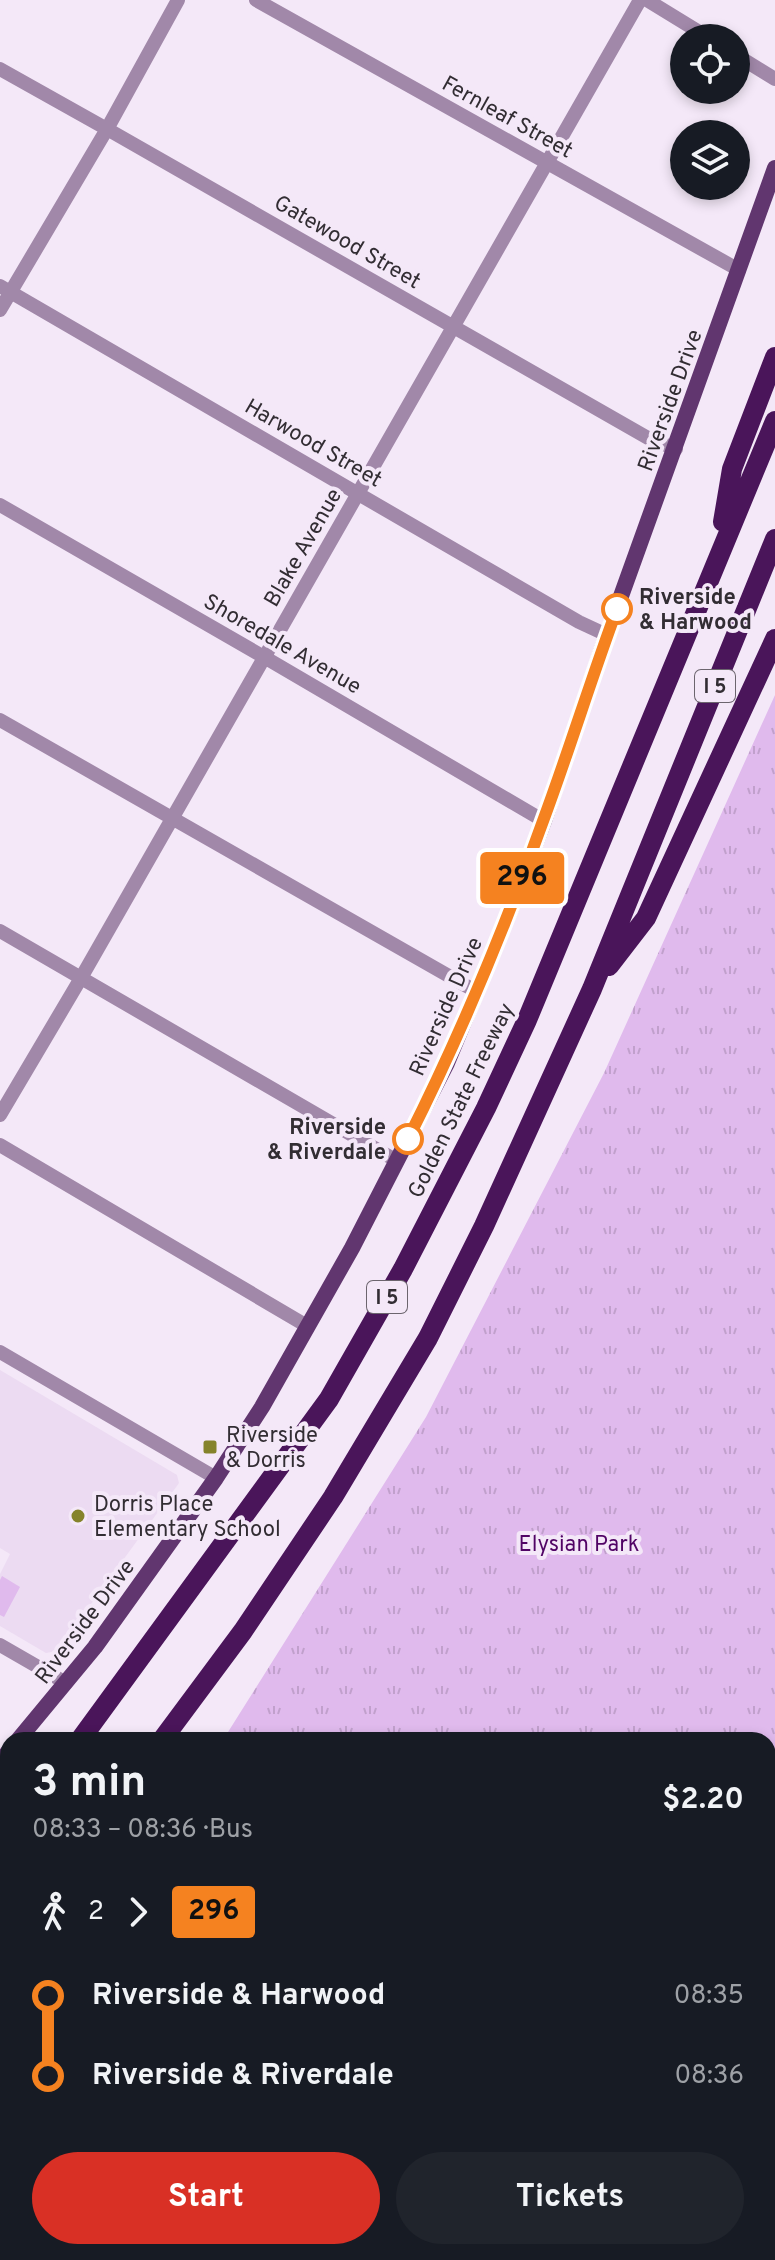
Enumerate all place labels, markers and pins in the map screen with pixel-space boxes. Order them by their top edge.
place label: Riverside & Harwood [639,585,752,637]
marker: Riverside & Harwood [602,594,632,624]
place label: Riverside & Riverdale [267,1115,386,1167]
marker: Riverside & Riverdale [393,1124,423,1154]
place label: Riverside & Dorris [226,1423,318,1475]
marker: Riverside & Dorris [201,1438,219,1456]
place label: Dorris Place Elementary School [94,1492,281,1544]
marker: Dorris Place Elementary School [69,1507,87,1525]

